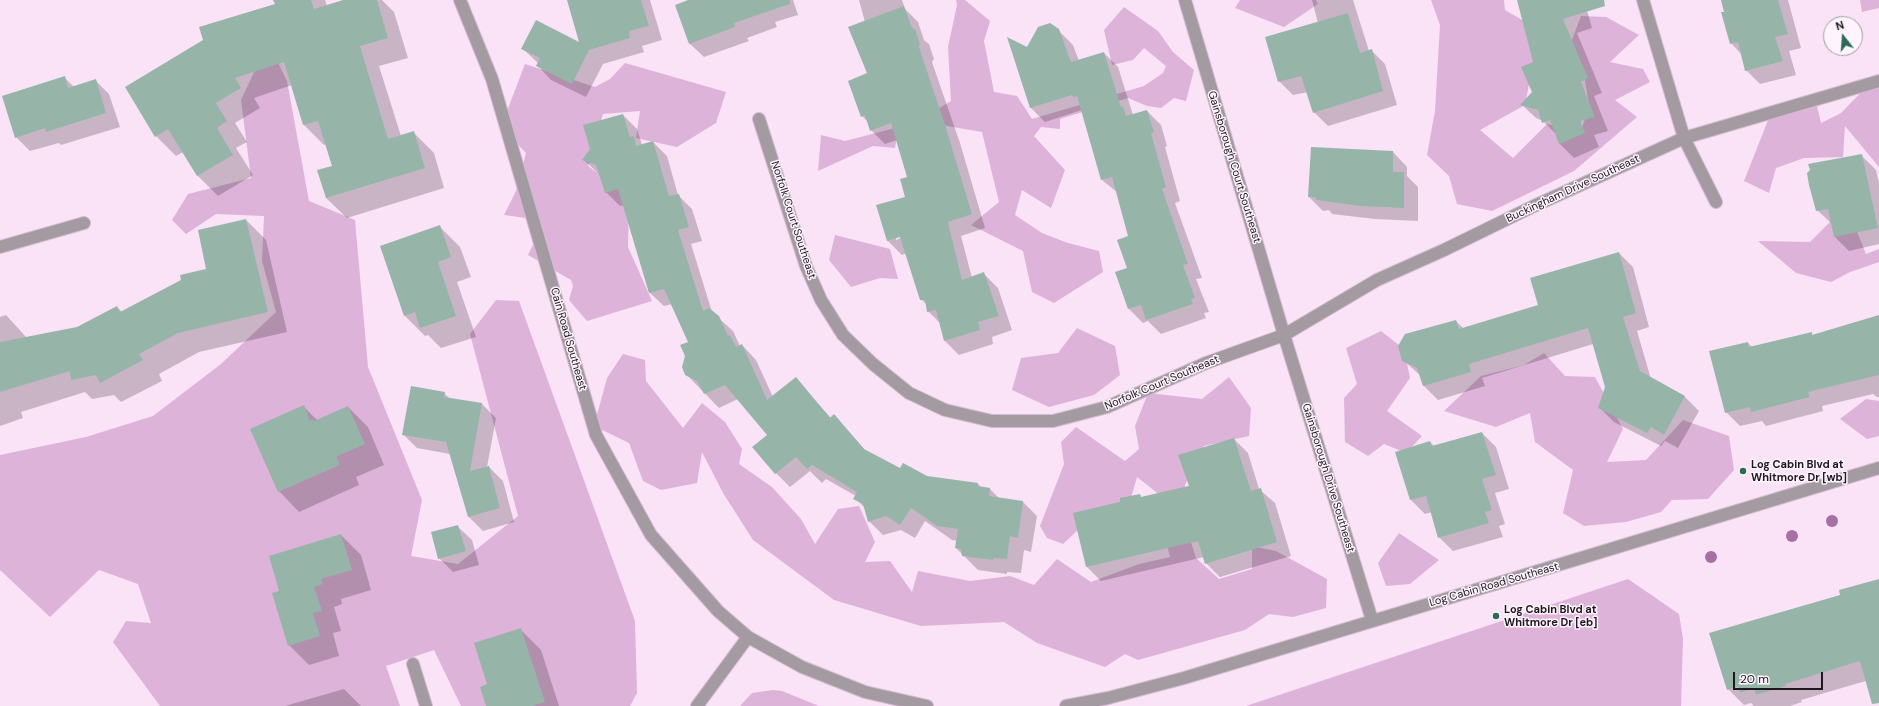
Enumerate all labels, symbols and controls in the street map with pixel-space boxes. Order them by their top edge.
north arrow [1823,16,1863,56]
text: N [1834,18,1846,33]
street label: Gainsborough Court Southeast [1205,90,1263,244]
street label: Buckingham Drive Southeast [1504,152,1642,226]
street label: Norfolk Court Southeast [768,160,818,280]
street label: Cain Road Southeast [547,286,589,392]
street label: Norfolk Court Southeast [1103,353,1221,413]
street label: Gainsborough Drive Southeast [1299,402,1357,554]
place label: Log Cabin Blvd at Whitmore Dr [wb] [1751,458,1847,484]
marker: Log Cabin Blvd at Whitmore Dr [wb] [1738,466,1748,476]
street label: Log Cabin Road Southeast [1428,560,1560,610]
place label: Log Cabin Blvd at Whitmore Dr [eb] [1504,603,1597,629]
marker: Log Cabin Blvd at Whitmore Dr [eb] [1491,611,1501,621]
scale bar [1735,664,1825,690]
text: 20 m [1740,671,1769,687]

